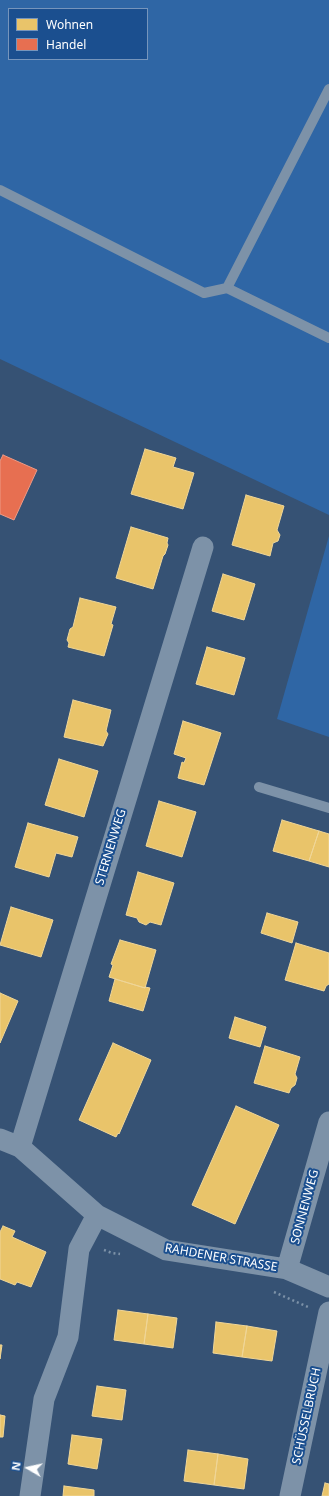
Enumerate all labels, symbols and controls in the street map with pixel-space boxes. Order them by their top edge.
legend [8,8,148,60]
text: Wohnen [46,16,93,33]
text: Handel [46,36,86,53]
street label: STERNENWEG [93,807,129,887]
street label: SONNENWEG [288,1168,322,1246]
street label: RAHDENER STRASSE [164,1241,278,1275]
street label: SCHÜSSELBRUCH [290,1366,324,1466]
north arrow [8,1448,48,1488]
text: N [8,1460,24,1472]

